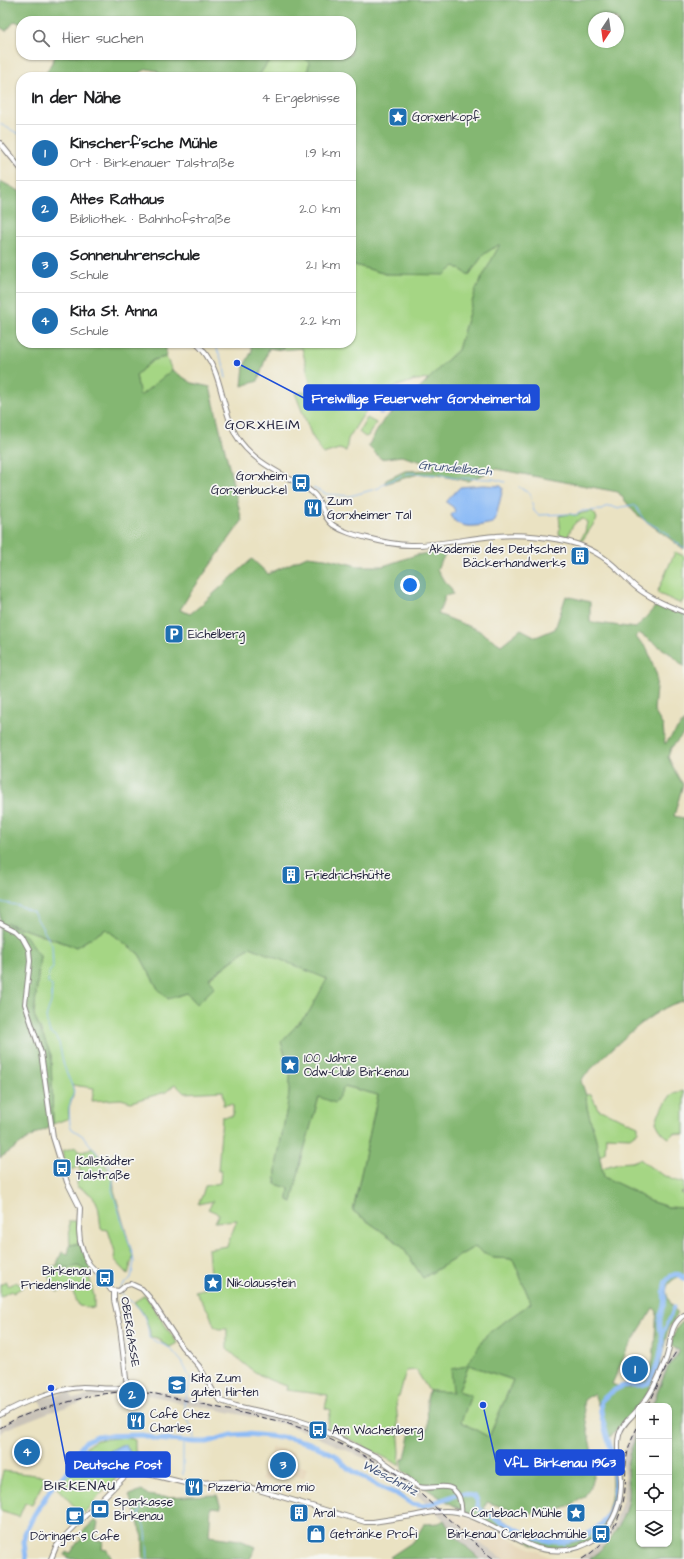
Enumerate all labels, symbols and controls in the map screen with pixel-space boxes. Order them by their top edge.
north arrow [588,12,624,48]
search box [16,16,356,60]
icon: search [30,27,52,49]
text: Hier suchen [62,28,143,49]
text: In der Nähe [32,86,121,110]
text: 4 Ergebnisse [261,89,340,107]
place icon: Gorxenkopf [387,106,409,128]
place label: Gorxenkopf [412,109,481,126]
text: Kinscherf'sche Mühle [70,133,218,154]
text: 1 [44,144,46,162]
text: 1.9 km [306,144,340,162]
text: Ort · Birkenauer Talstraße [70,154,235,172]
text: Altes Rathaus [70,189,164,210]
text: 2 [41,200,49,218]
text: 2.0 km [299,200,340,218]
text: Bibliothek · Bahnhofstraße [70,210,231,228]
text: Sonnenuhrenschule [70,245,200,266]
text: 3 [42,256,48,274]
text: 2.1 km [306,256,340,274]
text: Schule [70,266,109,284]
text: Kita St. Anna [70,301,157,322]
text: 4 [41,312,49,330]
text: 2.2 km [300,312,340,330]
text: Schule [70,322,109,340]
callout: Freiwillige Feuerwehr Gorxheimertal [304,385,539,410]
text: Freiwillige Feuerwehr Gorxheimertal [311,390,531,410]
district label: GORXHEIM [225,415,301,435]
water label: Grundelbach [418,456,493,480]
place label: Gorxheim Gorxenbuckel [211,468,288,499]
bus stop icon: Gorxheim Gorxenbuckel [290,472,312,494]
place label: Zum Gorxheimer Tal [327,493,411,524]
restaurant icon: Zum Gorxheimer Tal [302,497,324,519]
place label: Akademie des Deutschen Bäckerhandwerks [429,541,566,572]
building icon: Akademie des Deutschen Bäckerhandwerks [569,545,591,567]
your location [400,575,420,595]
parking icon: Eichelberg [163,623,185,645]
place label: Eichelberg [188,626,245,644]
building icon: Friedrichshütte [280,864,302,886]
place label: Friedrichshütte [305,867,391,884]
place label: 100 Jahre Odw-Club Birkenau [304,1050,409,1081]
place icon: 100 Jahre Odw-Club Birkenau [279,1054,301,1076]
place label: Kallstädter Talstraße [76,1153,135,1184]
bus stop icon: Kallstädter Talstraße [51,1157,73,1179]
place label: Birkenau Friedenslinde [21,1263,91,1294]
bus stop icon: Birkenau Friedenslinde [94,1267,116,1289]
place icon: Nikolausstein [202,1272,224,1294]
place label: Nikolausstein [227,1275,296,1292]
street label: OBERGASSE [116,1296,144,1368]
pin: 1 [622,1354,648,1384]
place label: Kita Zum guten Hirten [191,1370,258,1402]
school or university icon: Kita Zum guten Hirten [166,1374,188,1396]
pin: 2 [119,1380,145,1410]
map controls [636,1403,672,1547]
button: + [636,1403,672,1439]
place label: Café Chez Charles [150,1406,210,1437]
restaurant icon: Café Chez Charles [125,1410,147,1432]
bus stop icon: Am Wachenberg [307,1419,329,1441]
place label: Am Wachenberg [332,1422,423,1440]
pin: 4 [14,1437,40,1467]
button: − [636,1439,672,1475]
pin: 3 [270,1450,296,1480]
callout: VfL Birkenau 1963 [496,1450,624,1475]
callout: Deutsche Post [66,1452,170,1477]
text: VfL Birkenau 1963 [503,1454,616,1472]
text: Deutsche Post [74,1456,163,1474]
water label: Weschnitz [359,1456,422,1501]
button: locate [636,1475,672,1511]
district label: BIRKENAU [44,1476,116,1496]
restaurant icon: Pizzeria Amore mio [183,1476,205,1498]
place label: Pizzeria Amore mio [208,1479,315,1496]
place label: Sparkasse Birkenau [114,1494,174,1525]
bank icon: Sparkasse Birkenau [89,1498,111,1520]
building icon: Aral [288,1502,310,1524]
place icon: Carlebach Mühle [565,1502,587,1524]
cafe icon: Döringer´s Cafe [64,1505,86,1527]
place label: Aral [313,1505,335,1522]
place label: Carlebach Mühle [471,1505,563,1522]
button: layers [636,1511,672,1547]
shop icon: Getränke Profi [305,1523,327,1545]
bus stop icon: Birkenau Carlebachmühle [590,1523,612,1545]
place label: Getränke Profi [330,1526,417,1543]
place label: Birkenau Carlebachmühle [447,1526,588,1543]
place label: Döringer´s Cafe [30,1528,120,1546]

